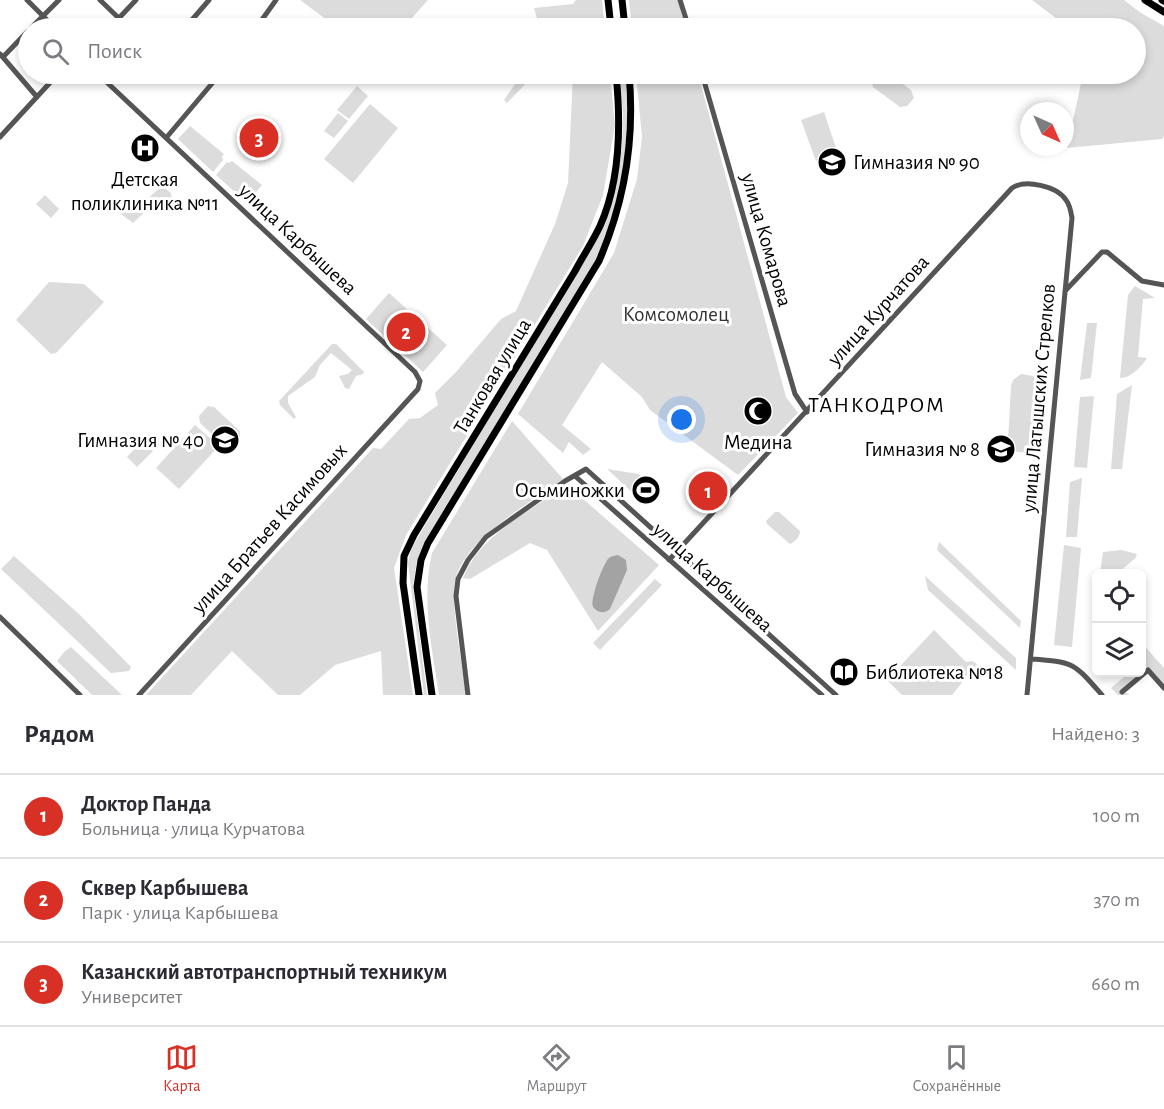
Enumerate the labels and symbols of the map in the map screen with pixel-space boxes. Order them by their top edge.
north arrow [1020,102,1074,156]
pin: 3 [240,116,278,160]
hospital icon: Детская поликлиника №11 [129,132,161,164]
school or university icon: Гимназия № 90 [816,146,848,178]
place label: Гимназия № 90 [853,152,980,173]
place label: Детская поликлиника №11 [71,169,219,214]
street label: улица Комарова [737,170,796,310]
street label: улица Карбышева [234,179,361,299]
street label: улица Курчатова [823,251,933,370]
street label: улица Латышских Стрелков [1018,283,1059,514]
park label: Комсомолец [623,304,729,325]
pin: 2 [386,310,426,354]
street label: Танковая улица [450,315,535,438]
district label: ТАНКОДРОМ [809,394,945,416]
mosque icon: Медина [742,395,774,427]
your location [667,405,696,434]
school or university icon: Гимназия № 40 [209,424,241,456]
place label: Гимназия № 40 [77,430,204,451]
place label: Медина [724,432,793,453]
school or university icon: Гимназия № 8 [985,433,1017,465]
street label: улица Братьев Касимовых [187,439,351,618]
place label: Гимназия № 8 [864,439,980,460]
pin: 1 [688,468,728,514]
sports icon: Осьминожки [630,474,662,506]
place label: Осьминожки [515,480,625,501]
street label: улица Карбышева [648,518,777,637]
library icon: Библиотека №18 [828,656,860,688]
place label: Библиотека №18 [865,662,1003,683]

